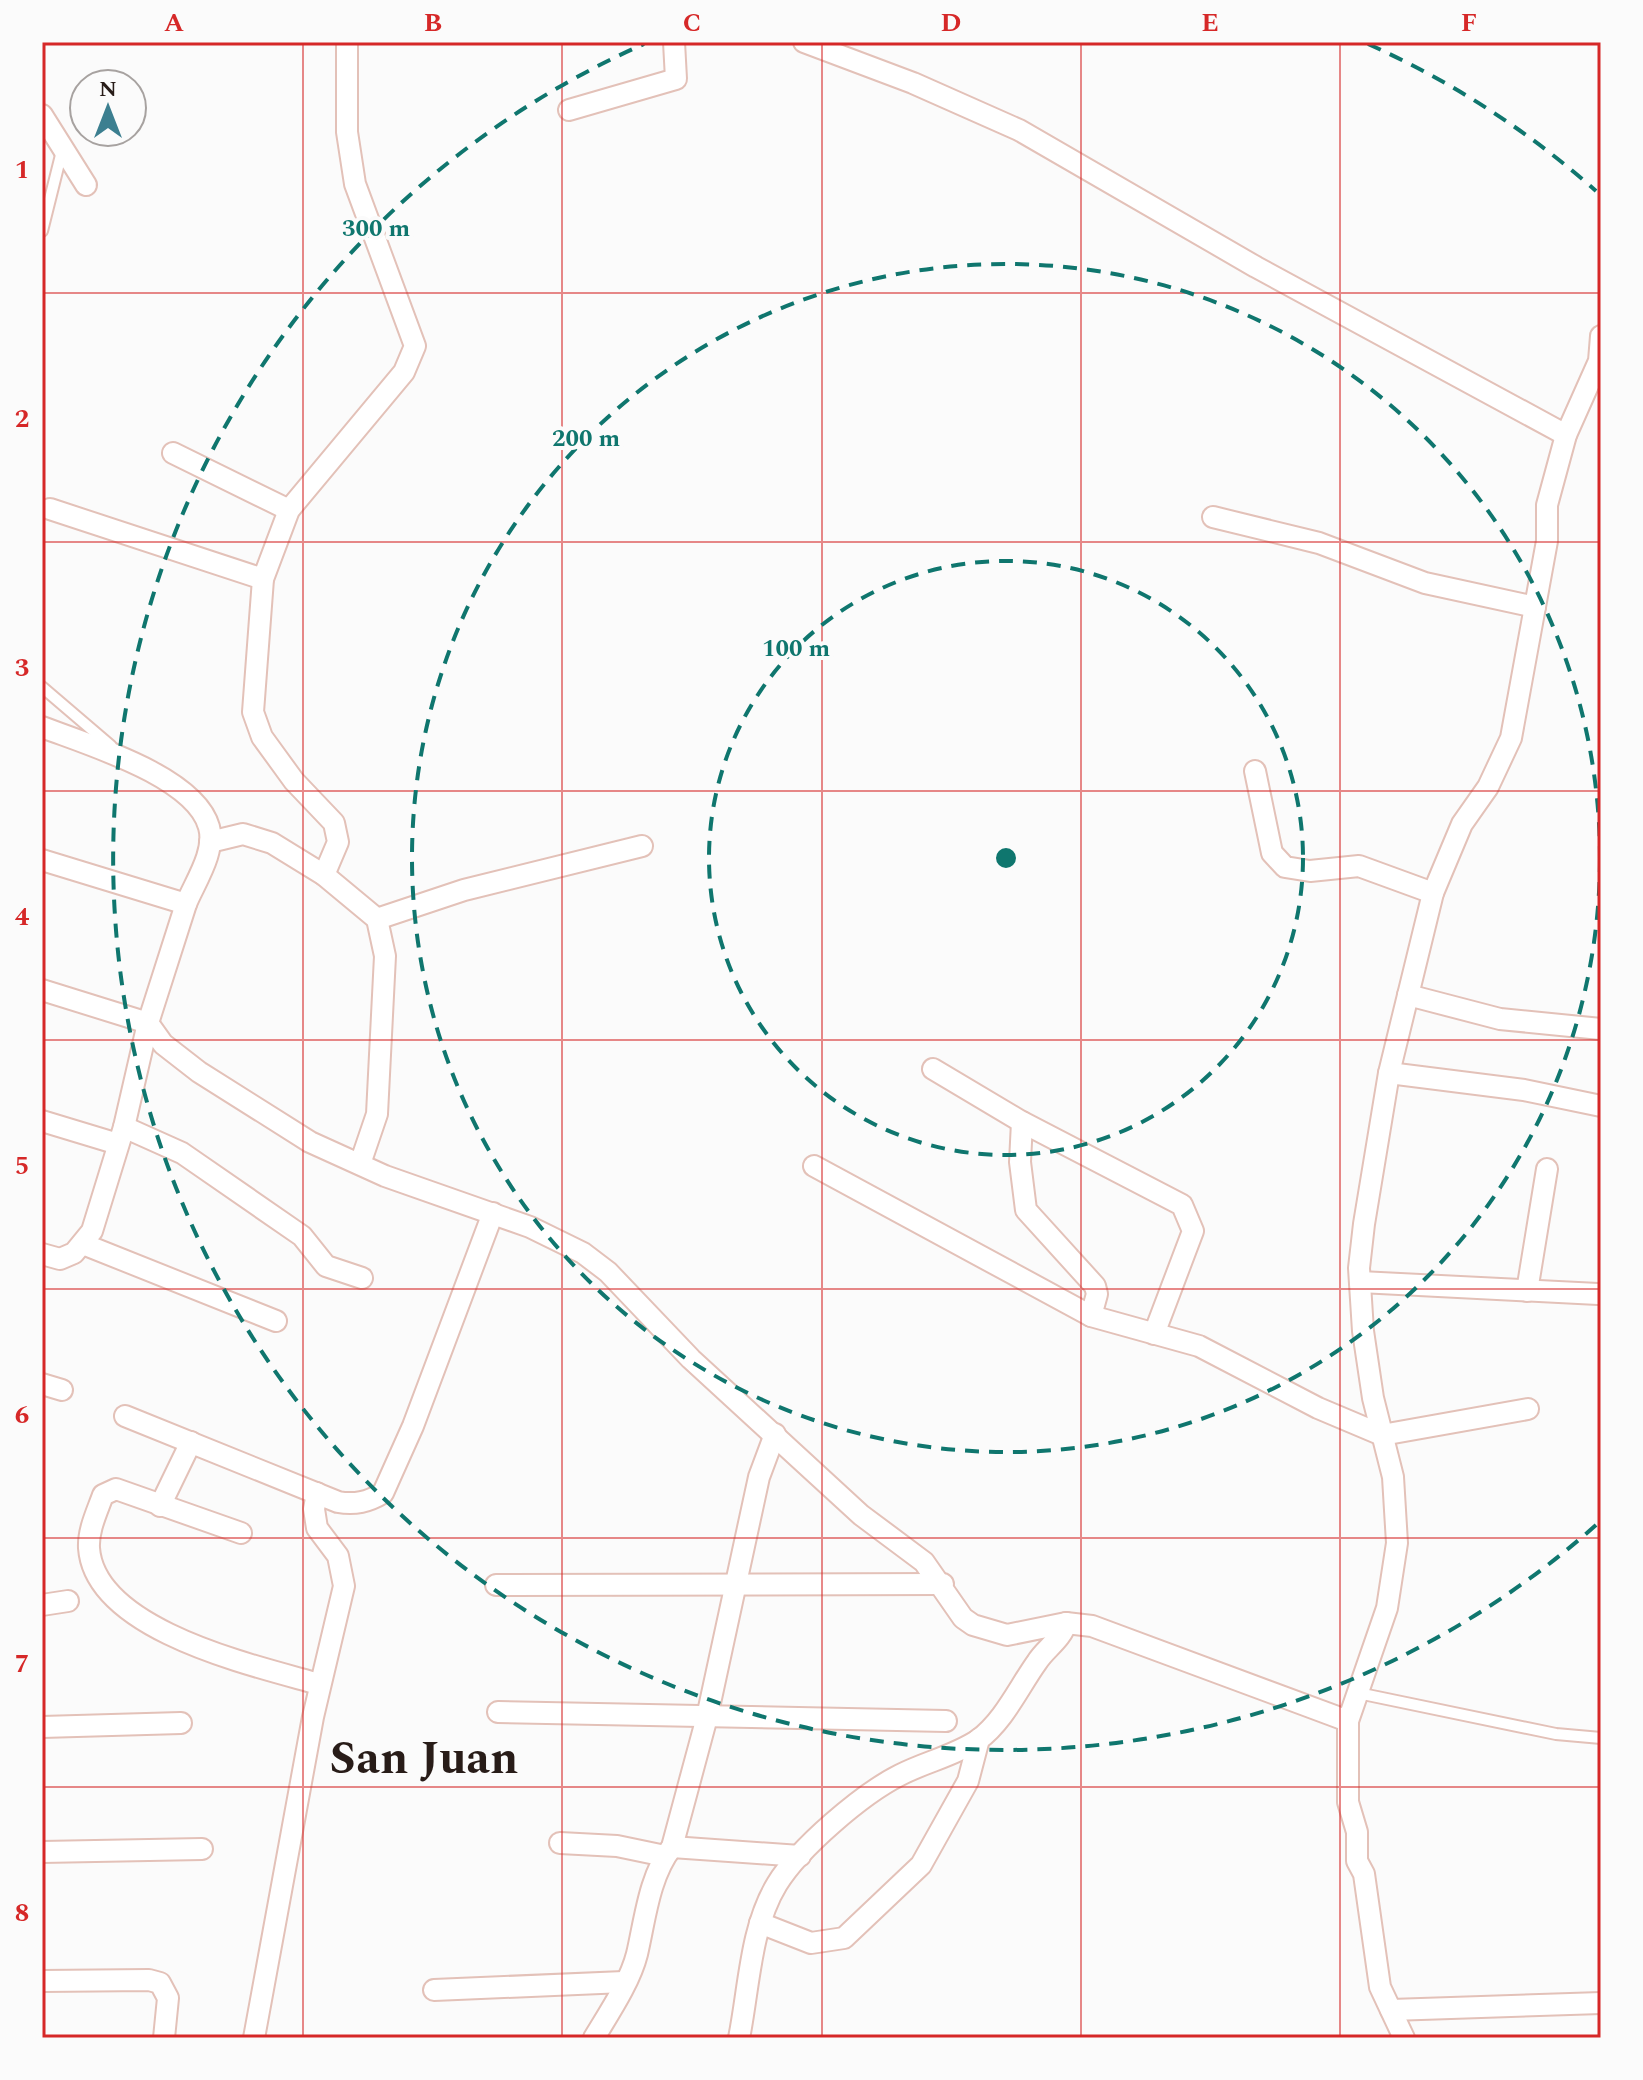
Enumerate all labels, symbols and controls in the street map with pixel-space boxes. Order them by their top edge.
text: A [164,3,184,43]
text: B [424,3,442,43]
text: C [683,3,701,43]
text: D [941,3,961,43]
text: E [1201,3,1219,43]
text: F [1461,3,1477,43]
north arrow [68,68,148,148]
text: N [99,73,117,106]
text: 1 [15,150,29,190]
text: 300 m [342,211,410,247]
text: 2 [15,399,29,439]
text: 200 m [552,421,620,457]
text: 100 m [762,631,830,667]
text: 3 [15,648,29,688]
centre of rings [992,844,1020,872]
text: 4 [15,897,30,937]
text: 5 [15,1146,29,1186]
text: 6 [15,1395,29,1435]
text: 7 [15,1644,29,1684]
district label: San Juan [330,1724,518,1794]
text: 8 [15,1893,29,1933]

